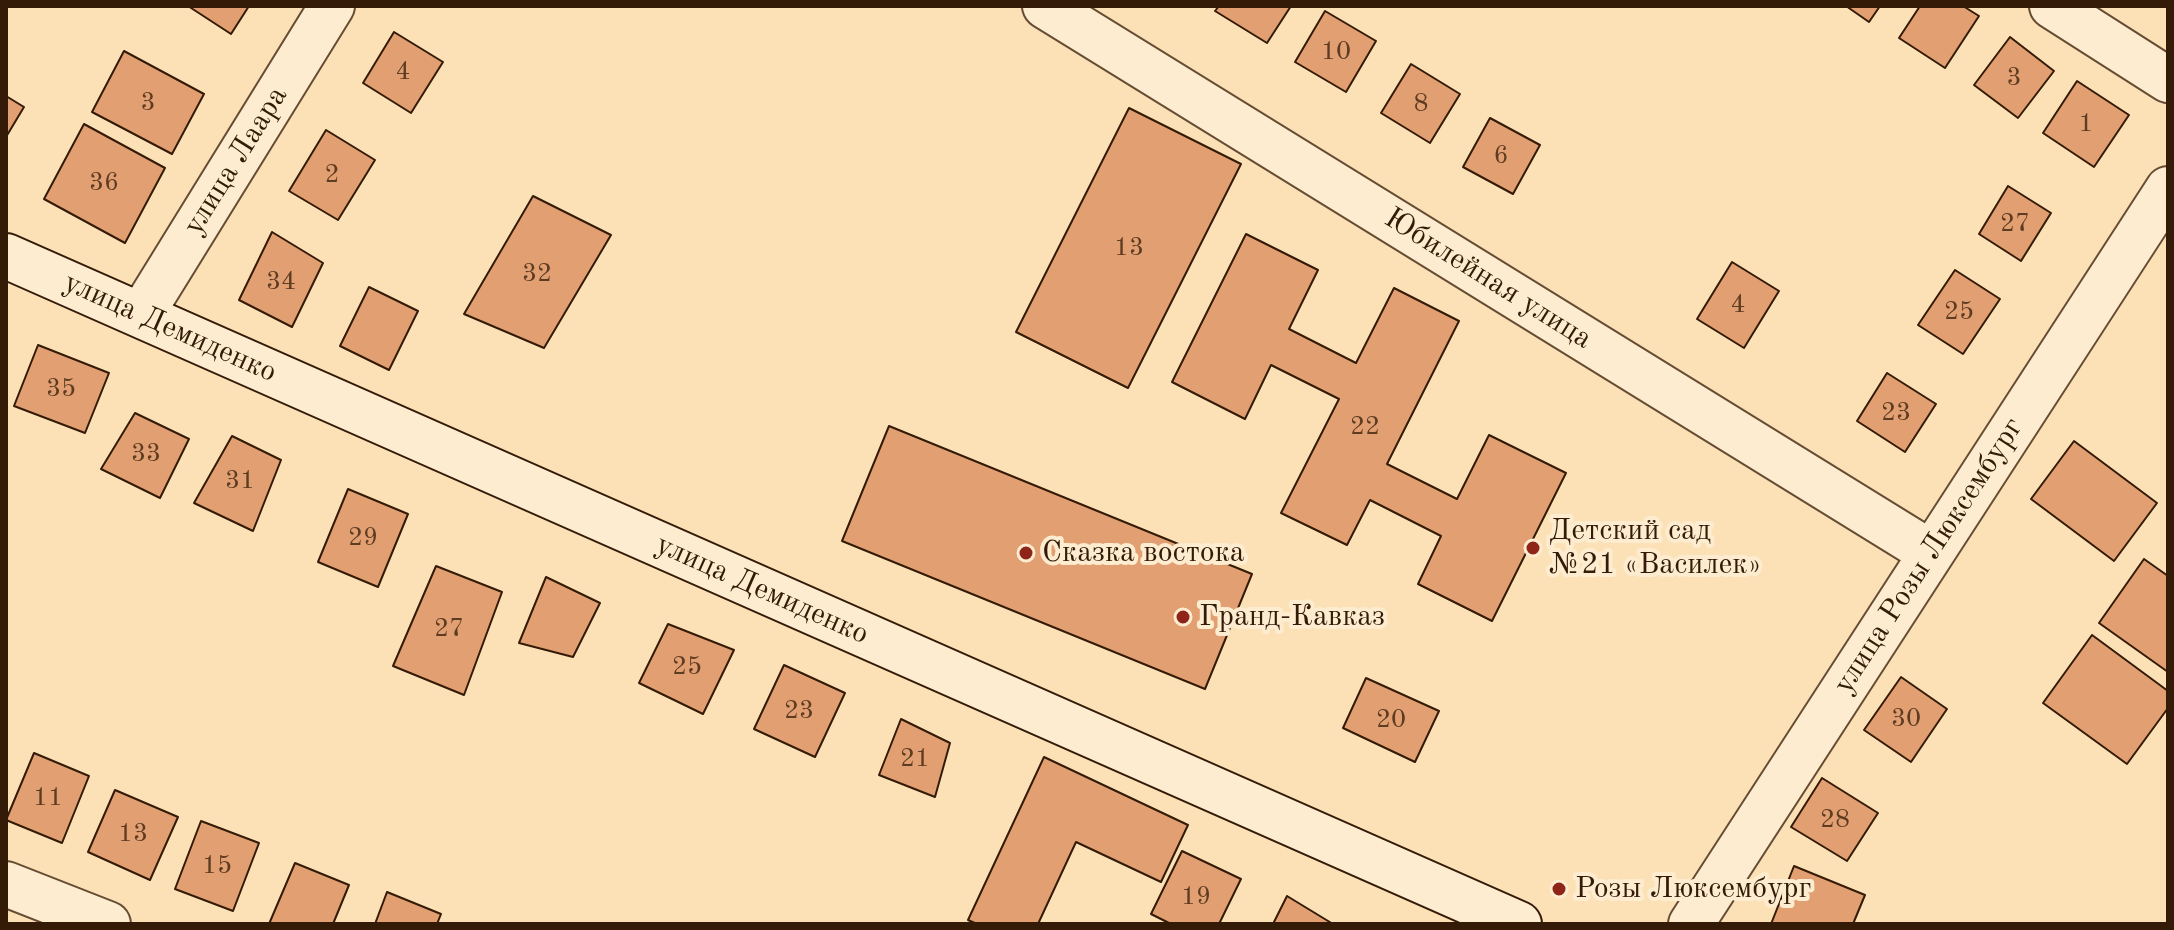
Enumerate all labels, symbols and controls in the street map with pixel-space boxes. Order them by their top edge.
house number: 10 [1321,36,1351,68]
house number: 4 [395,56,411,88]
house number: 3 [2006,62,2022,94]
street label: улица Лаара [176,80,296,242]
house number: 3 [140,87,156,119]
house number: 8 [1413,88,1429,120]
house number: 1 [2078,108,2094,140]
house number: 6 [1493,140,1509,172]
house number: 2 [324,159,340,191]
house number: 36 [89,167,119,199]
street label: Юбилейная улица [1377,201,1599,357]
house number: 27 [2000,208,2030,240]
house number: 13 [1114,232,1144,264]
house number: 32 [522,258,552,290]
street label: улица Демиденко [58,265,282,391]
house number: 34 [266,266,296,298]
house number: 4 [1730,289,1746,321]
house number: 25 [1944,296,1974,328]
house number: 35 [46,373,76,405]
house number: 23 [1881,397,1911,429]
house number: 22 [1350,411,1380,443]
street label: улица Розы Люксембург [1826,411,2032,701]
house number: 33 [131,438,161,470]
house number: 31 [225,465,255,497]
place label: Детский сад №21 «Василек» [1549,513,1762,584]
house number: 29 [348,522,378,554]
street label: улица Демиденко [650,527,874,653]
place label: Сказка востока [1042,535,1245,571]
marker: Детский сад №21 «Василек» [1524,539,1542,557]
marker: Сказка востока [1017,544,1035,562]
place label: Гранд-Кавказ [1199,599,1385,635]
marker: Гранд-Кавказ [1174,608,1192,626]
house number: 27 [434,613,464,645]
house number: 25 [672,651,702,683]
house number: 23 [784,695,814,727]
house number: 30 [1891,703,1921,735]
house number: 20 [1376,704,1406,736]
house number: 21 [900,743,930,775]
house number: 11 [33,782,63,814]
house number: 28 [1820,804,1850,836]
house number: 13 [118,818,148,850]
house number: 15 [202,850,232,882]
place label: Розы Люксембург [1575,871,1812,907]
marker: Розы Люксембург [1550,880,1568,898]
house number: 19 [1181,881,1211,913]

